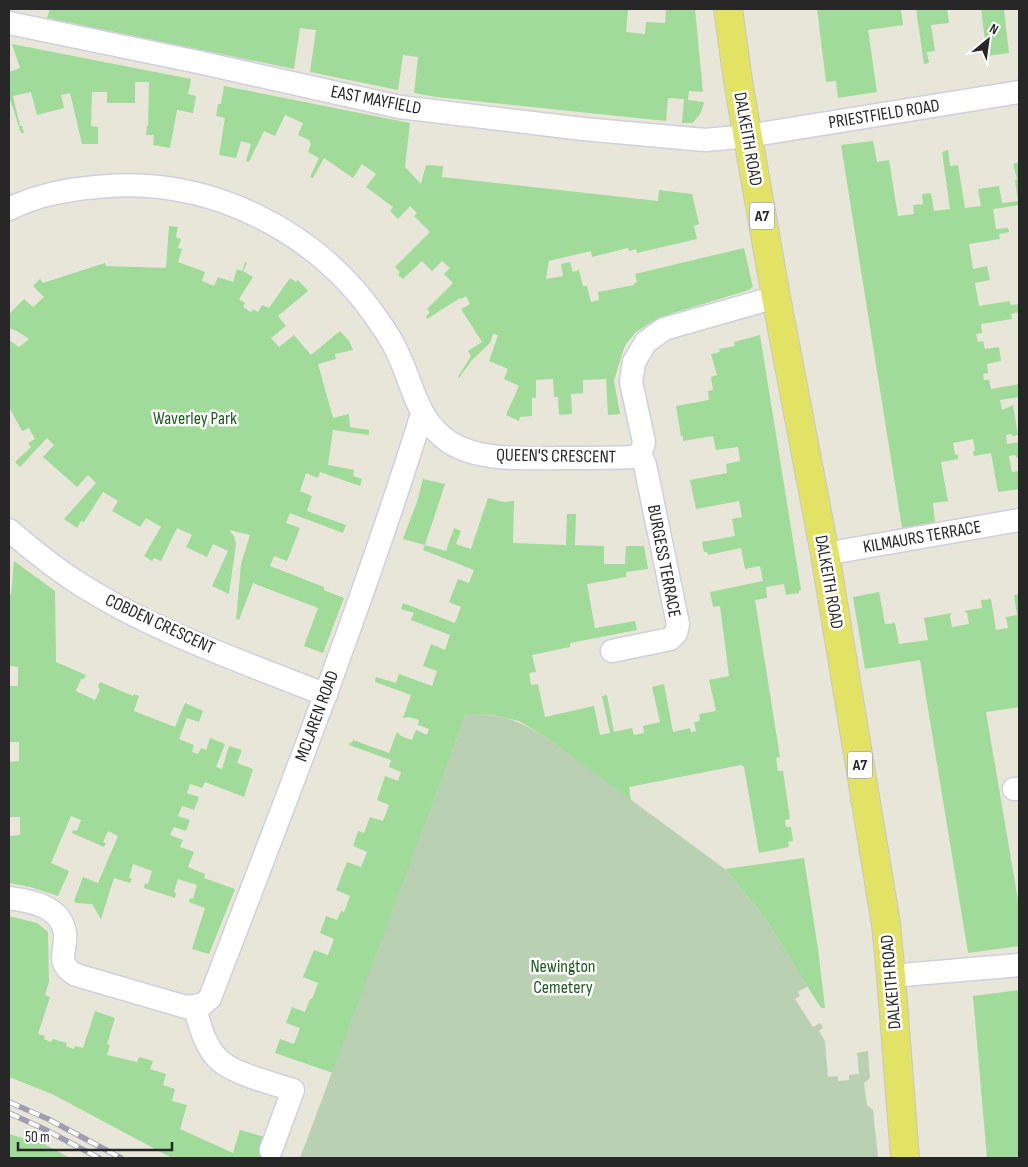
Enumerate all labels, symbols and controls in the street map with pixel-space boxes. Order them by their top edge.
north arrow [963,15,1013,65]
text: N [987,20,1001,38]
street label: EAST MAYFIELD [329,81,423,119]
street label: DALKEITH ROAD [729,90,767,188]
street label: PRIESTFIELD ROAD [827,95,941,133]
road number: A7 [750,202,774,230]
park label: Waverley Park [153,408,237,429]
street label: QUEEN'S CRESCENT [496,444,616,468]
street label: BURGESS TERRACE [643,503,685,619]
street label: KILMAURS TERRACE [861,516,983,558]
street label: DALKEITH ROAD [810,533,848,631]
street label: COBDEN CRESCENT [102,589,218,659]
street label: MCLAREN ROAD [291,668,343,764]
road number: A7 [848,752,872,778]
street label: DALKEITH ROAD [876,934,906,1030]
park label: Newington Cemetery [530,956,596,998]
scale bar [18,1120,171,1152]
text: 50 m [25,1128,50,1147]

